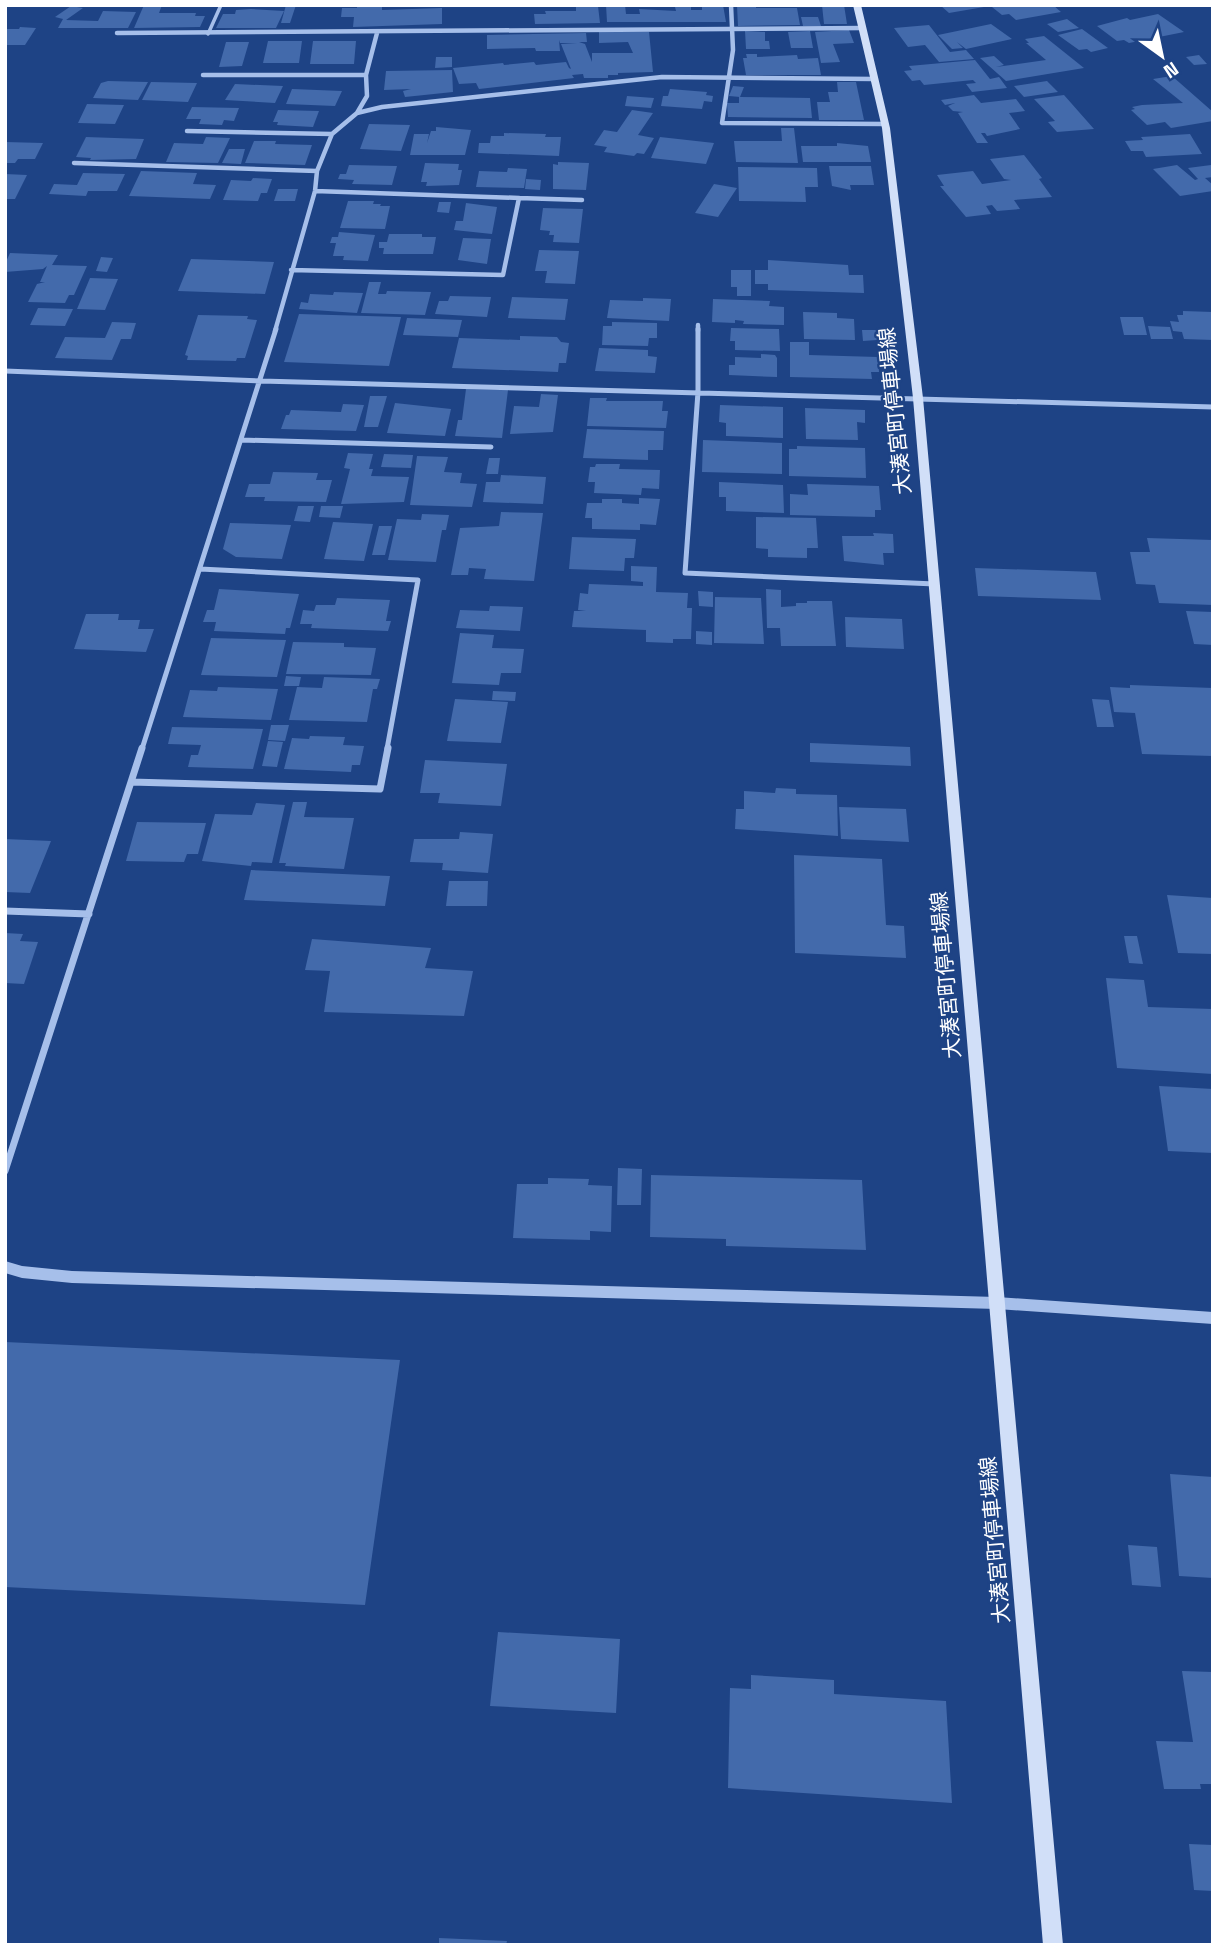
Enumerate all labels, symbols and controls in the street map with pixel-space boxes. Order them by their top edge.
north arrow [1127,21,1197,91]
text: N [1159,56,1183,84]
street label: 大湊宮町停車場線 [872,326,917,496]
street label: 大湊宮町停車場線 [925,890,966,1060]
street label: 大湊宮町停車場線 [974,1455,1015,1625]

